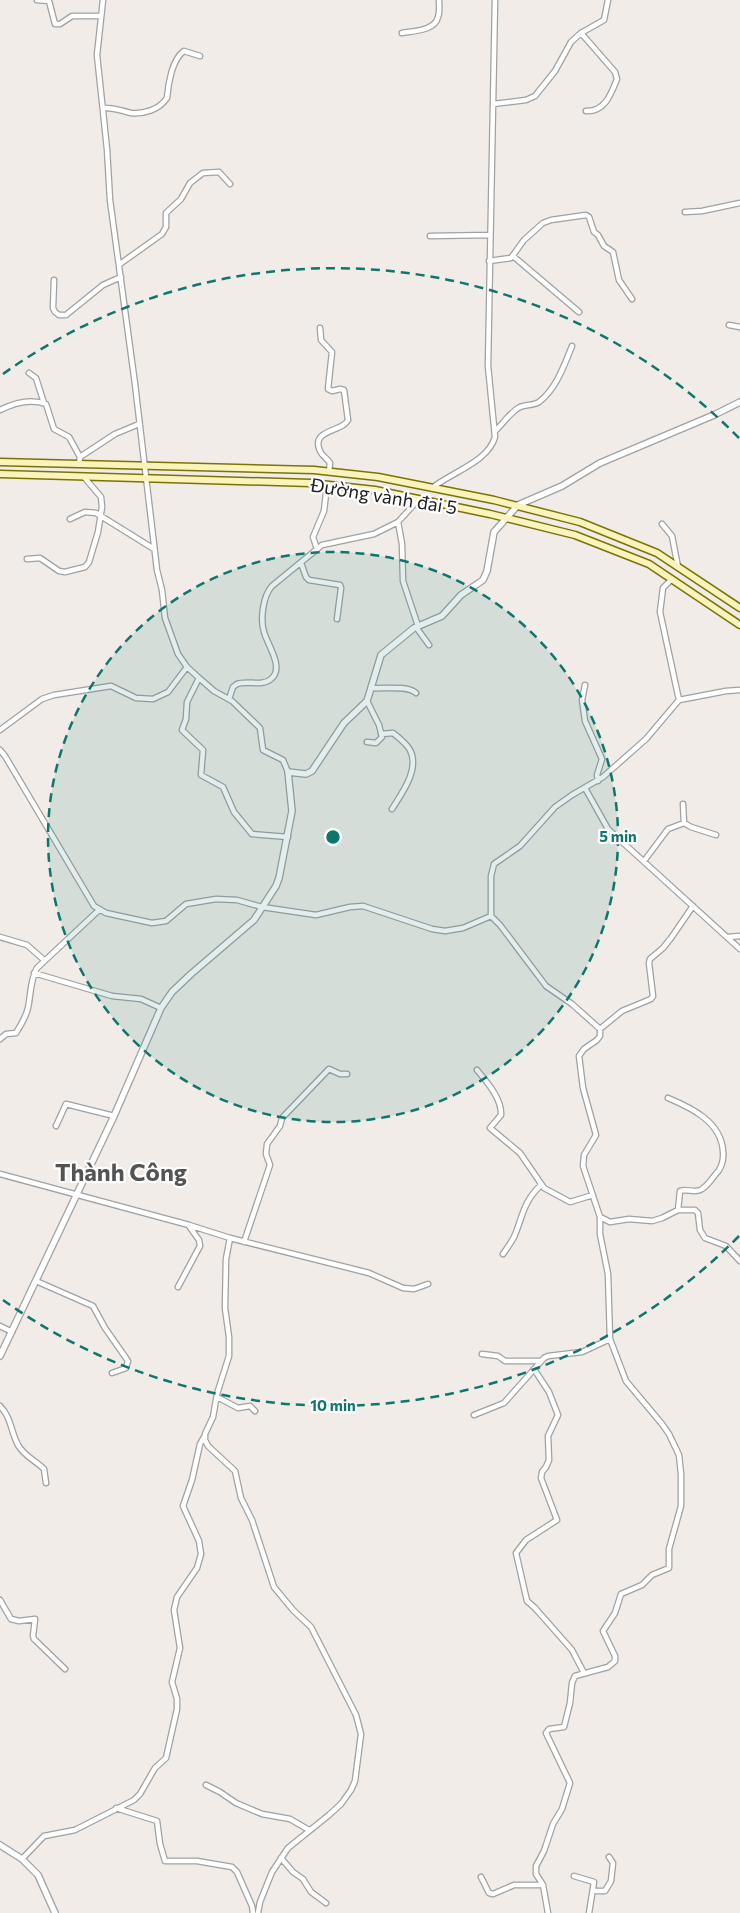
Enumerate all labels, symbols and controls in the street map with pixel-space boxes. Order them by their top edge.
street label: Đường vành đai 5 [308,472,459,518]
text: 5 min [599,827,637,845]
centre of rings [324,828,342,846]
district label: Thành Công [55,1157,187,1186]
text: 10 min [310,1396,356,1414]

